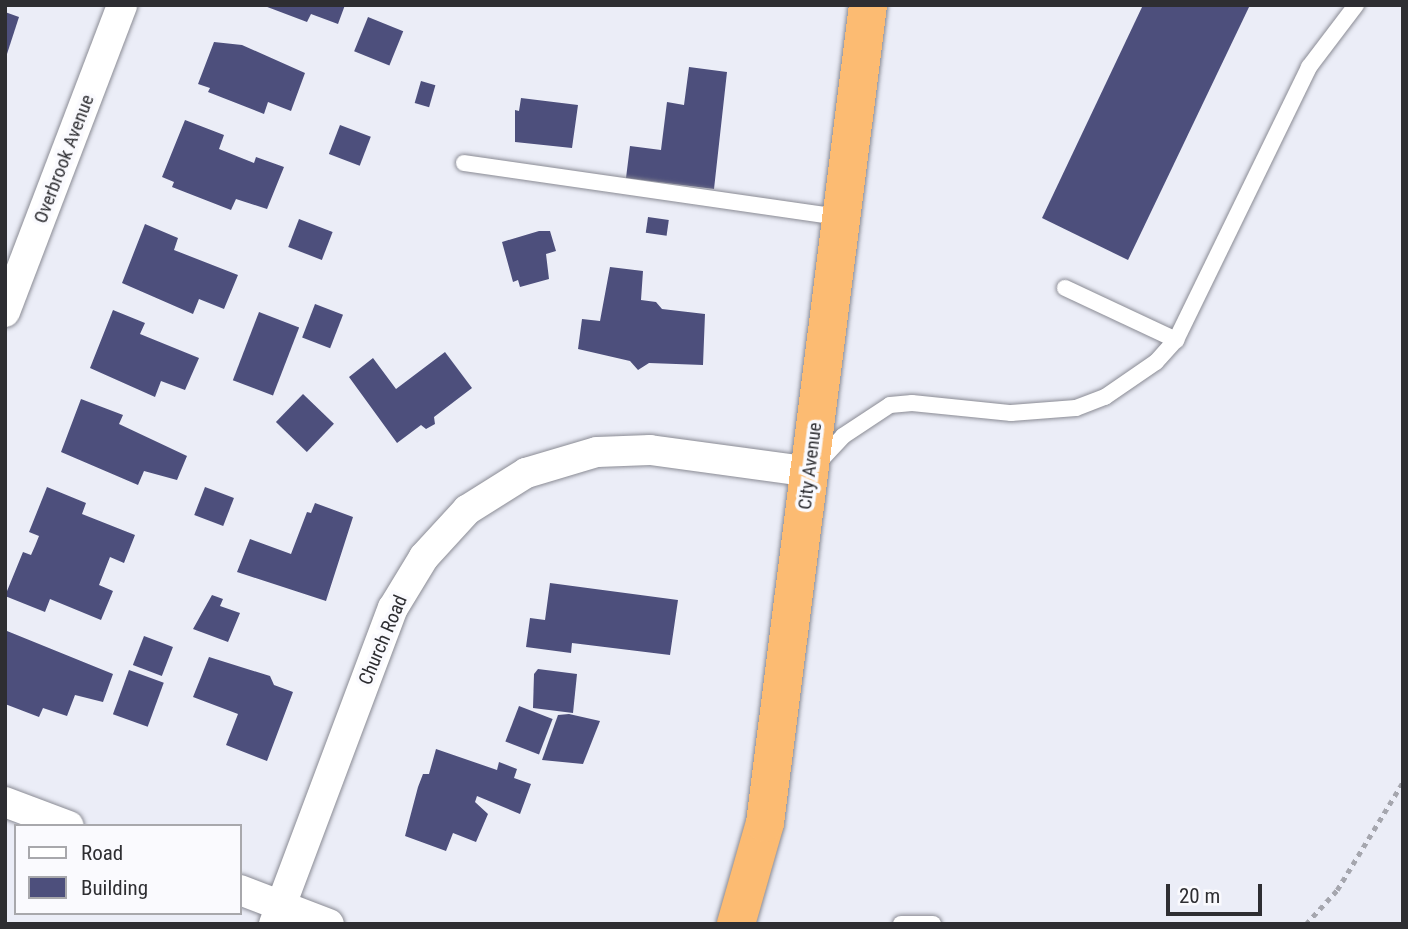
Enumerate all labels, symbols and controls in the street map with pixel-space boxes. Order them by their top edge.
street label: Overbrook Avenue [29,92,99,226]
street label: City Avenue [793,421,827,511]
street label: Church Road [354,592,412,688]
legend [14,824,242,915]
text: Road [81,841,123,865]
scale bar [1170,870,1266,914]
text: Building [81,876,148,900]
text: 20 m [1179,884,1220,908]

